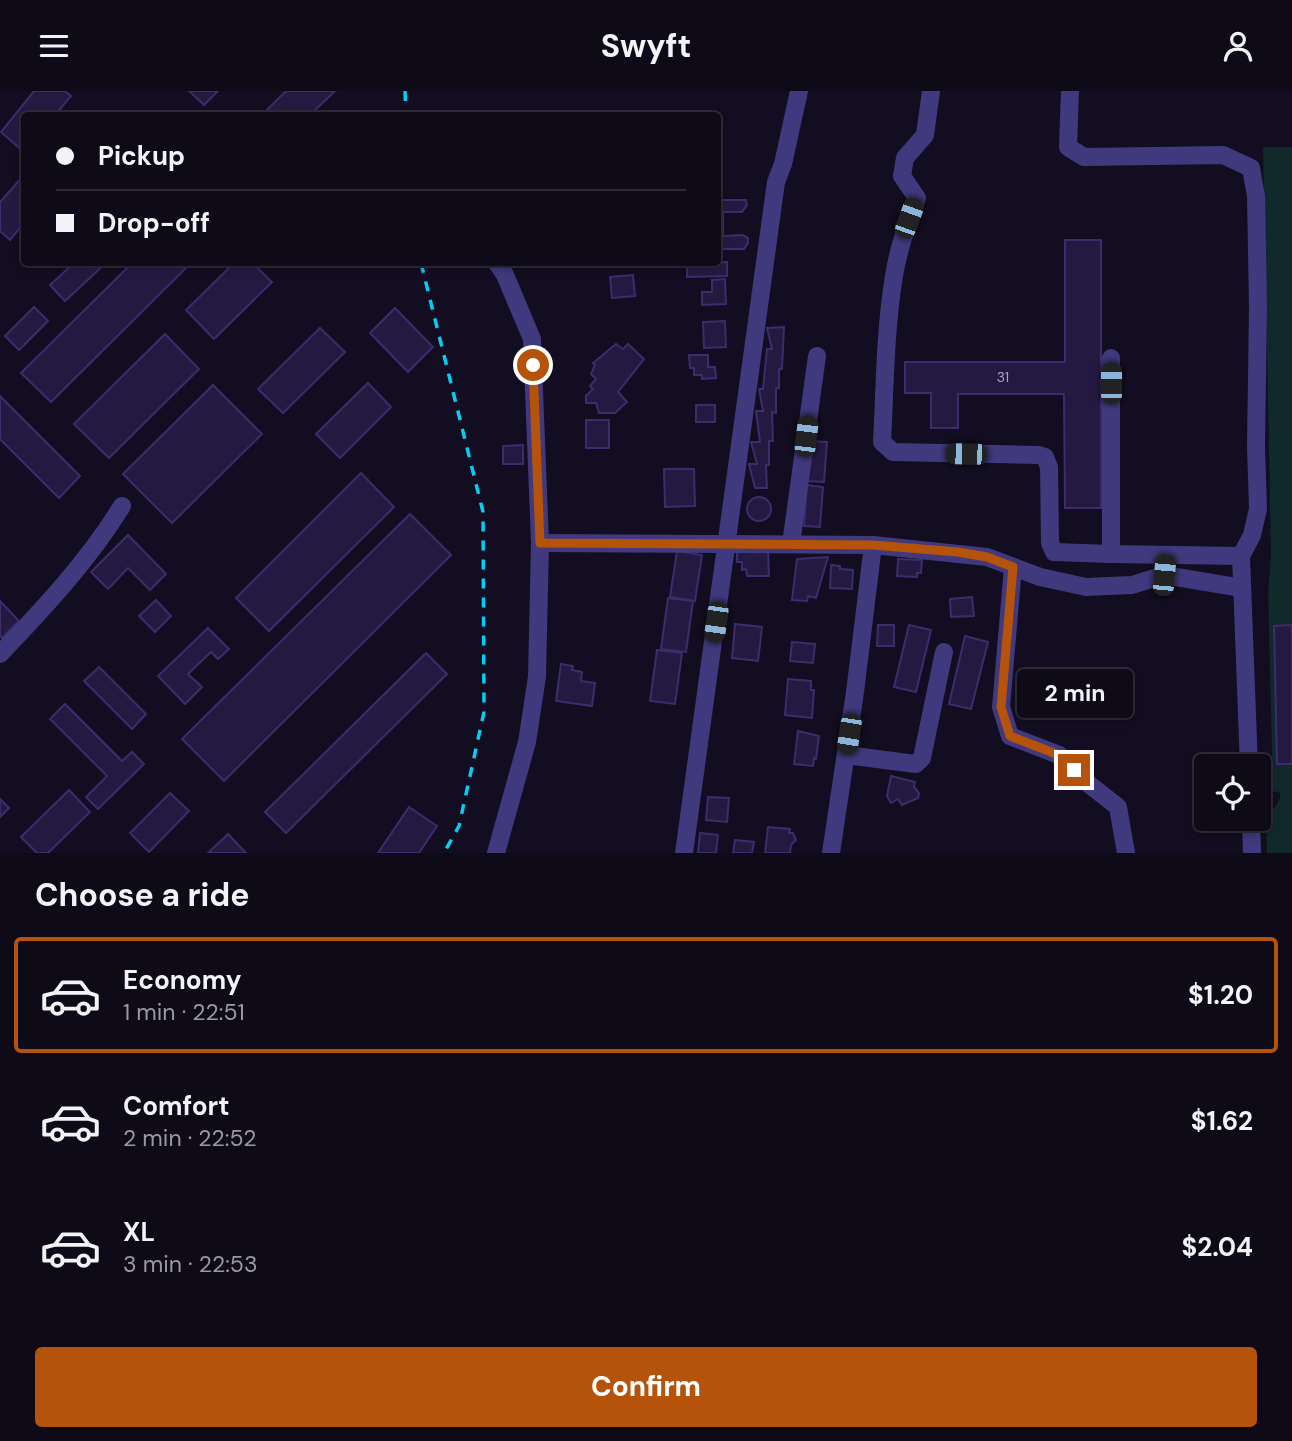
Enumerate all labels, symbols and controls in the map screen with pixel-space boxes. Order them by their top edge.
text: Swyft [601,25,691,67]
icon: menu [35,27,73,65]
icon: person [1219,27,1257,65]
text: Pickup [98,139,185,173]
car [892,195,927,241]
text: Drop-off [98,206,210,240]
route start [517,349,549,381]
car [1101,362,1122,404]
house number: 31 [997,368,1009,386]
car [794,414,819,458]
car [945,443,988,465]
car [1152,553,1177,597]
car [703,600,730,644]
callout: 2 min [1016,669,1132,717]
text: 2 min [1045,678,1105,708]
car [836,712,863,756]
route end [1058,754,1090,786]
map controls [1194,754,1271,831]
button: locate [1194,754,1271,831]
text: Choose a ride [35,874,250,916]
text: Economy [123,963,241,997]
icon: car [39,964,102,1027]
text: $1.20 [1188,978,1253,1012]
text: 1 min · 22:51 [123,997,245,1027]
text: Comfort [123,1089,229,1123]
icon: car [39,1090,102,1153]
text: $1.62 [1191,1104,1253,1138]
text: 2 min · 22:52 [123,1123,256,1153]
text: XL [123,1215,155,1249]
icon: car [39,1216,102,1279]
text: $2.04 [1182,1230,1253,1264]
text: 3 min · 22:53 [123,1249,257,1279]
button: Confirm [35,1347,1257,1427]

